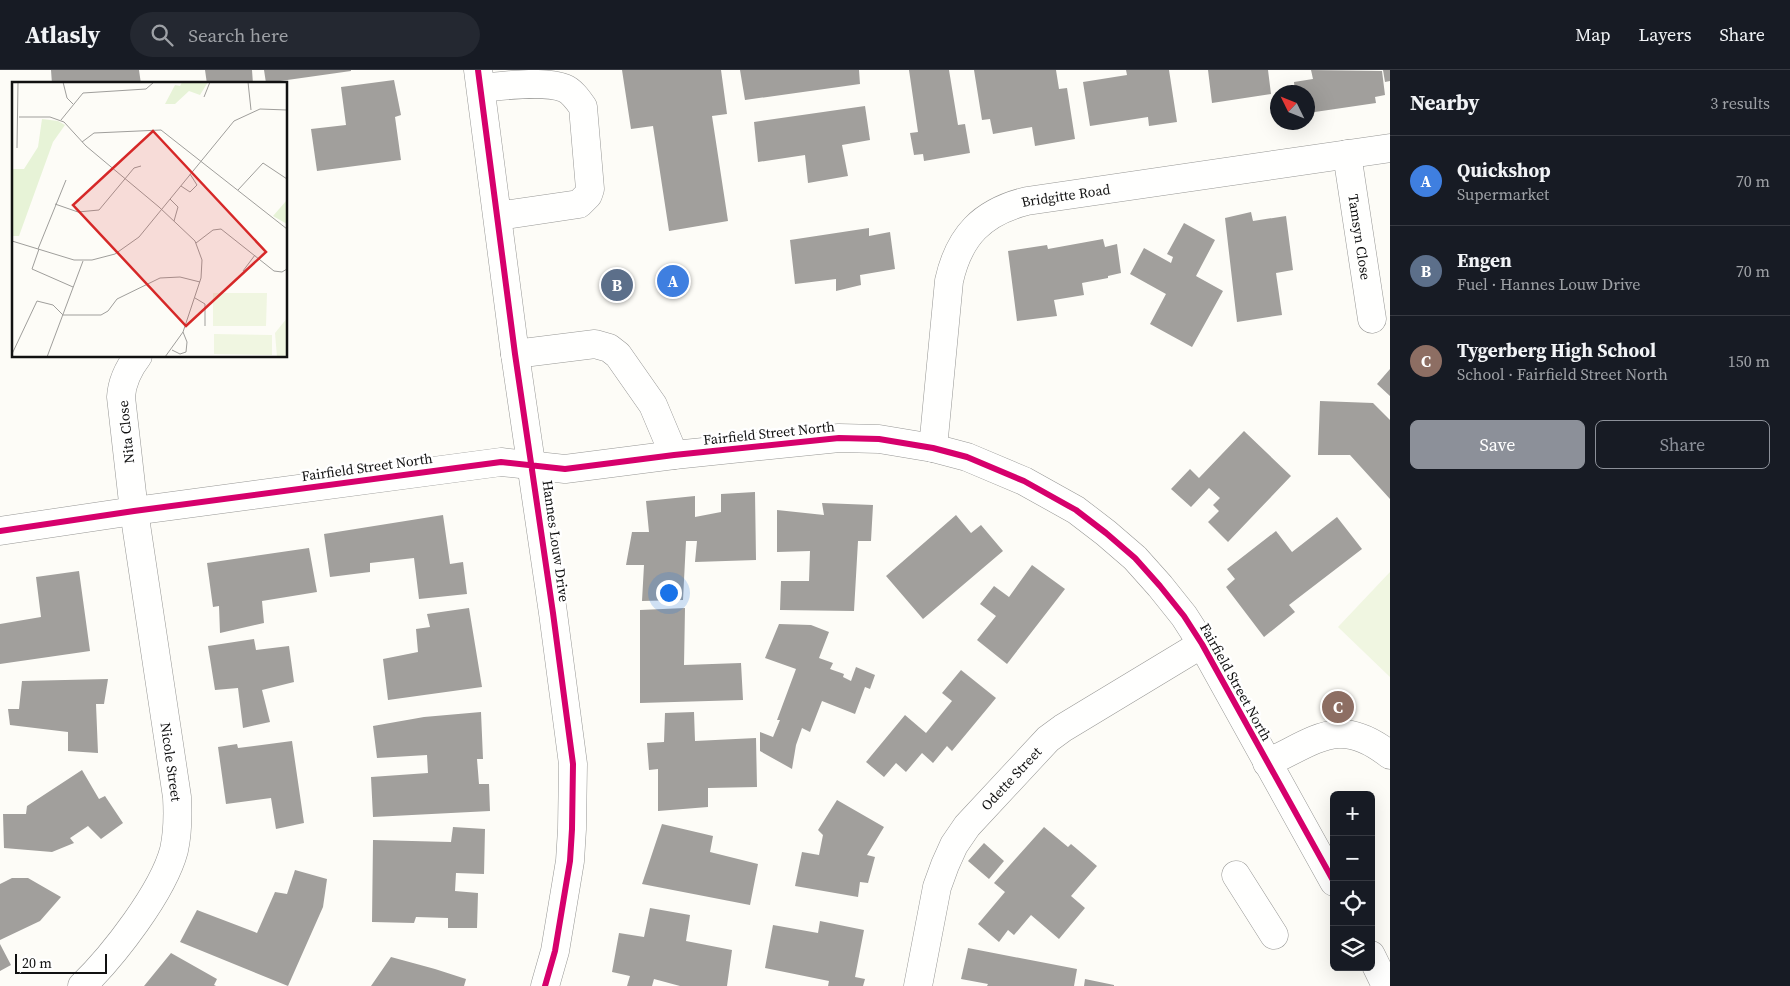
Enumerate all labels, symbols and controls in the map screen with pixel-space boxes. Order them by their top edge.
search box [130,12,480,57]
text: Atlasly [25,18,100,51]
icon: search [148,21,176,49]
text: Search here [188,22,288,48]
text: Map [1575,22,1610,47]
text: Layers [1638,22,1691,47]
text: Share [1719,22,1765,47]
inset map [12,82,288,358]
north arrow [1270,85,1315,130]
text: Nearby [1410,88,1480,117]
text: 3 results [1710,92,1770,114]
text: Quickshop [1457,157,1551,183]
text: A [1421,170,1431,192]
text: 70 m [1736,170,1770,192]
street label: Bridgitte Road [1019,179,1112,212]
text: Supermarket [1457,183,1549,205]
street label: Tamsyn Close [1343,193,1376,281]
text: Engen [1457,247,1512,273]
text: B [1421,260,1431,282]
text: 70 m [1736,260,1770,282]
pin: A [657,262,689,300]
pin: B [601,266,633,304]
text: Fuel · Hannes Louw Drive [1457,273,1640,295]
text: Tygerberg High School [1457,337,1656,363]
text: C [1421,350,1431,372]
text: 150 m [1728,350,1770,372]
text: School · Fairfield Street North [1457,363,1668,385]
street label: Nita Close [113,399,139,465]
street label: Fairfield Street North [702,416,836,450]
button: Save [1410,420,1585,469]
button: Share [1595,420,1770,469]
street label: Fairfield Street North [300,448,434,486]
street label: Hannes Louw Drive [538,479,574,603]
your location [656,580,682,606]
street label: Fairfield Street North [1195,619,1277,745]
pin: C [1322,688,1354,726]
street label: Nicole Street [156,721,187,803]
street label: Odette Street [976,742,1046,815]
map controls [1330,791,1375,971]
button: + [1330,791,1375,836]
button: − [1330,836,1375,881]
button: locate [1330,881,1375,926]
button: layers [1330,926,1375,971]
scale bar [15,951,108,974]
text: 20 m [22,953,52,973]

